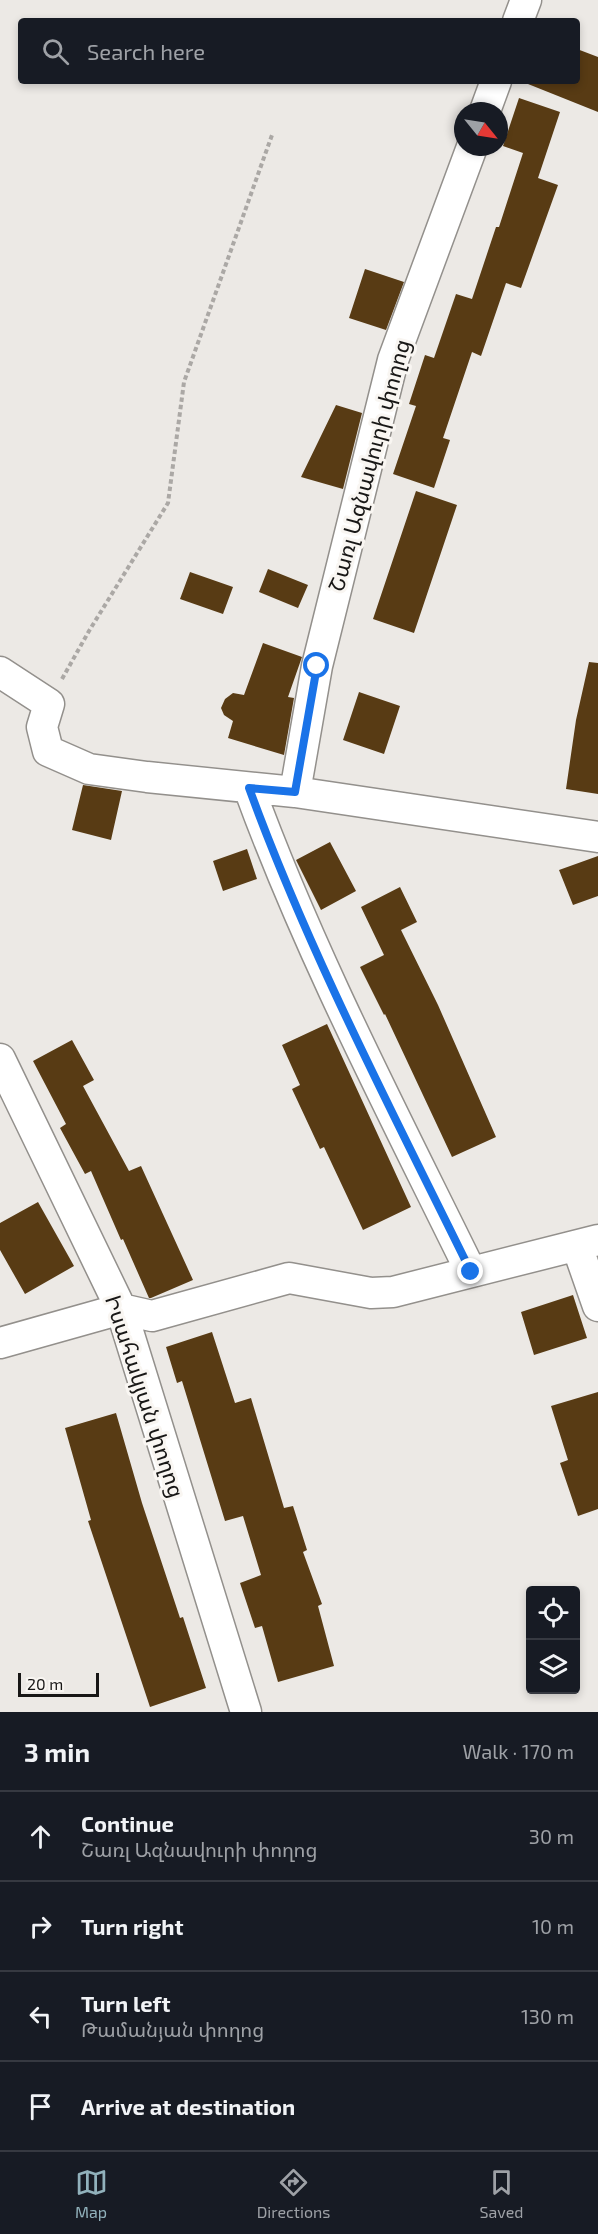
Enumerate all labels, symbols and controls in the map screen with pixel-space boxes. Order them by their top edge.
search box [18,18,580,84]
icon: search [39,35,72,68]
text: Search here [87,38,205,64]
north arrow [454,102,508,156]
street label: Շառլ Ազնավուրի փողոց [322,336,415,594]
route start [303,652,329,678]
route end [457,1258,483,1284]
street label: Իսահակյան փողոց [100,1292,191,1501]
map controls [526,1586,580,1694]
button: locate [526,1586,580,1640]
button: layers [526,1640,580,1694]
scale bar [18,1670,99,1698]
text: 20 m [27,1674,63,1693]
text: 3 min [24,1736,90,1767]
text: Walk · 170 m [463,1739,574,1763]
text: Continue [81,1810,174,1836]
icon: ahead [24,1820,57,1853]
text: 30 m [529,1824,574,1848]
text: Շառլ Ազնավուրի փողոց [81,1837,317,1861]
icon: right [24,1910,57,1943]
text: Turn right [81,1913,183,1939]
text: 10 m [532,1914,574,1938]
text: Turn left [81,1990,170,2016]
icon: left [24,2000,57,2033]
text: 130 m [521,2004,574,2028]
text: Թամանյան փողոց [81,2017,264,2041]
icon: arrive [24,2090,57,2123]
text: Arrive at destination [81,2093,295,2119]
tab: Map [75,2166,108,2221]
tab: Directions [257,2166,330,2221]
tab: Saved [480,2166,523,2221]

